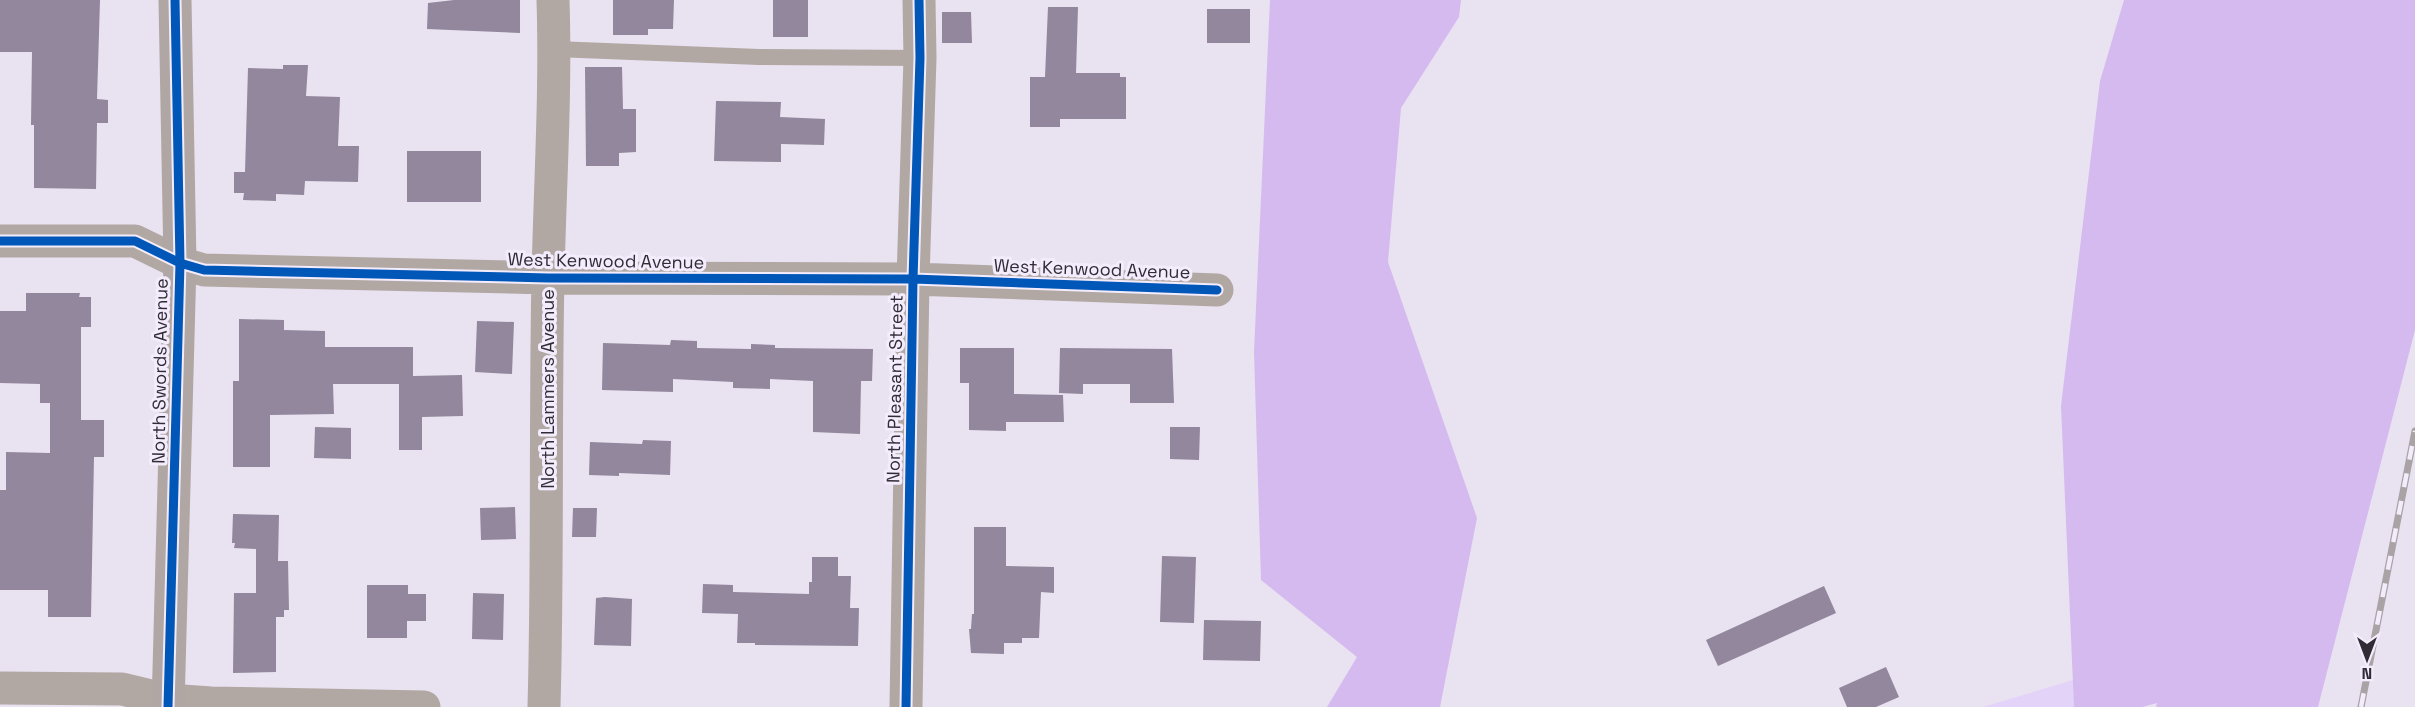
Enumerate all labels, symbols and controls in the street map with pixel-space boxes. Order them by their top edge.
street label: West Kenwood Avenue [508,247,704,274]
street label: West Kenwood Avenue [993,254,1191,283]
street label: North Swords Avenue [146,278,173,464]
street label: North Lammers Avenue [536,289,559,489]
street label: North Pleasant Street [881,295,908,483]
north arrow [2337,629,2397,689]
text: N [2362,663,2372,684]

